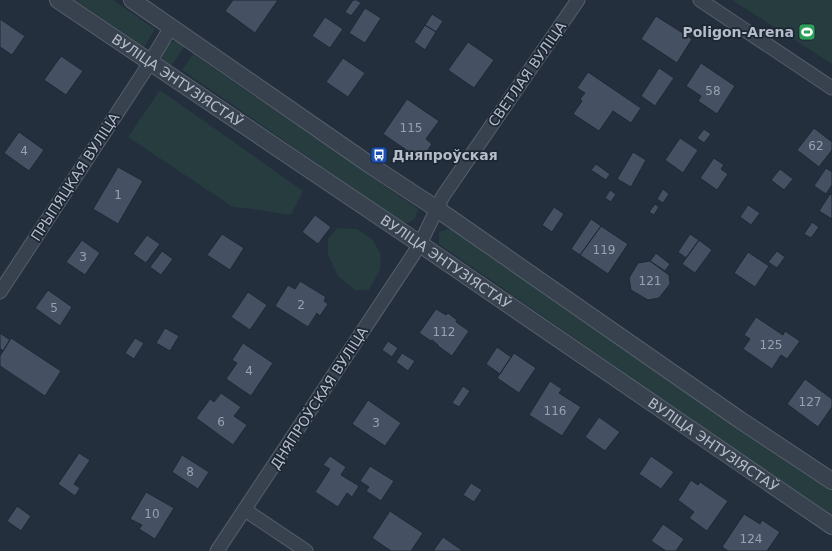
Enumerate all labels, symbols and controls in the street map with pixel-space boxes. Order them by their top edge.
street label: СВЕТЛАЯ ВУЛІЦА [485,18,569,130]
sports icon: Poligon-Arena [797,22,817,42]
place label: Poligon-Arena [682,24,794,40]
street label: ВУЛІЦА ЭНТУЗІЯСТАЎ [109,31,247,131]
house number: 58 [705,84,721,98]
street label: ПРЫПЯЦКАЯ ВУЛІЦА [28,110,123,244]
house number: 115 [400,121,422,135]
house number: 62 [808,139,824,153]
house number: 4 [20,144,28,158]
bus stop icon: Дняпроўская [369,145,389,165]
place label: Дняпроўская [392,147,498,163]
house number: 1 [114,188,122,202]
street label: ВУЛІЦА ЭНТУЗІЯСТАЎ [378,212,515,312]
house number: 119 [593,243,615,257]
house number: 3 [79,250,87,264]
house number: 121 [639,274,661,288]
house number: 2 [297,298,305,312]
house number: 5 [50,301,58,315]
street label: ДНЯПРОЎСКАЯ ВУЛІЦА [266,323,371,472]
house number: 112 [433,325,455,339]
house number: 125 [760,338,782,352]
house number: 4 [245,364,253,378]
street label: ВУЛІЦА ЭНТУЗІЯСТАЎ [645,395,783,495]
house number: 127 [799,395,821,409]
house number: 116 [544,404,566,418]
house number: 6 [217,415,225,429]
house number: 3 [372,416,380,430]
house number: 8 [186,465,194,479]
house number: 10 [144,507,160,521]
house number: 124 [740,532,762,546]

